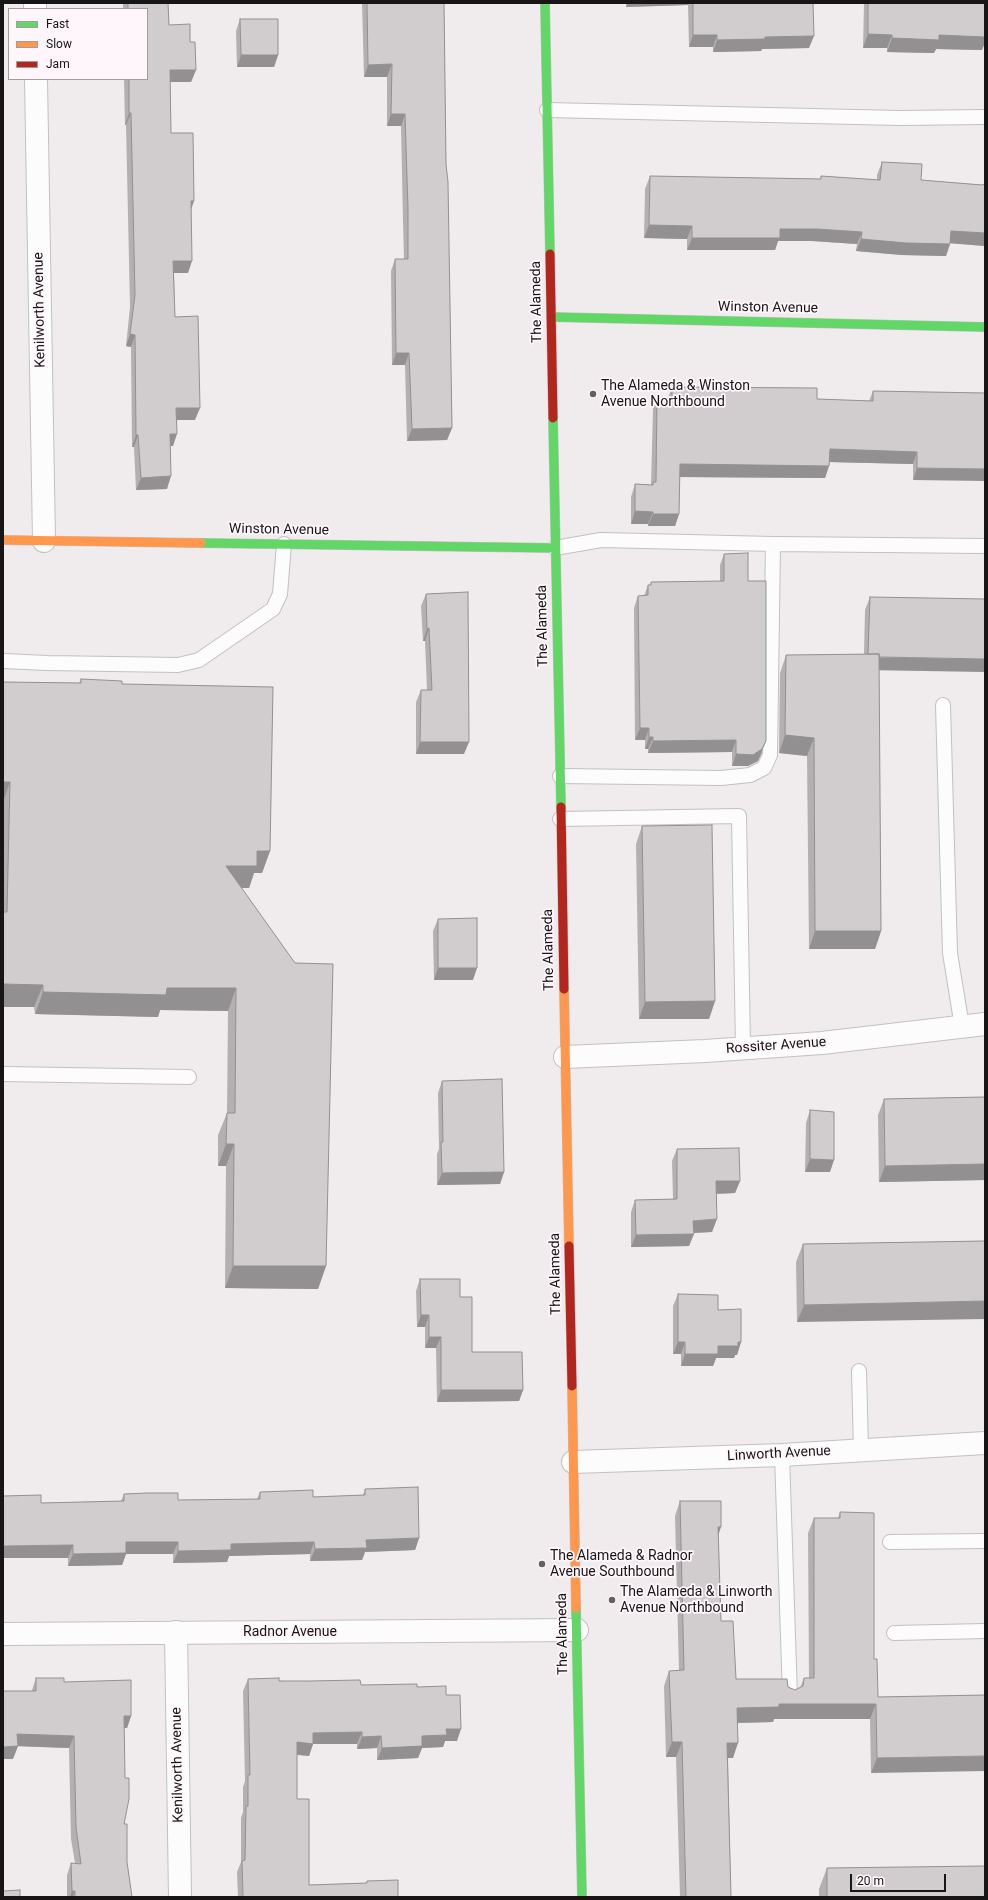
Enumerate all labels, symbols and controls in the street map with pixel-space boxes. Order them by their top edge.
legend [8,8,148,80]
text: Fast [46,17,69,31]
text: Slow [46,37,72,51]
text: Jam [46,57,70,71]
street label: Kenilworth Avenue [31,252,49,368]
street label: The Alameda [528,261,546,343]
street label: Winston Avenue [718,299,818,317]
place label: The Alameda & Winston Avenue Northbound [601,378,750,410]
marker: The Alameda & Winston Avenue Northbound [588,389,598,399]
street label: Winston Avenue [229,521,329,539]
street label: The Alameda [534,585,552,667]
street label: The Alameda [540,909,558,991]
street label: Rossiter Avenue [725,1034,827,1058]
street label: The Alameda [547,1233,565,1315]
street label: Linworth Avenue [727,1443,831,1465]
place label: The Alameda & Radnor Avenue Southbound [550,1548,693,1580]
marker: The Alameda & Radnor Avenue Southbound [537,1559,547,1569]
place label: The Alameda & Linworth Avenue Northbound [620,1584,773,1616]
street label: The Alameda [554,1593,572,1675]
marker: The Alameda & Linworth Avenue Northbound [607,1595,617,1605]
street label: Radnor Avenue [243,1624,337,1640]
street label: Kenilworth Avenue [169,1707,187,1823]
scale bar [852,1866,948,1892]
text: 20 m [857,1874,884,1888]

